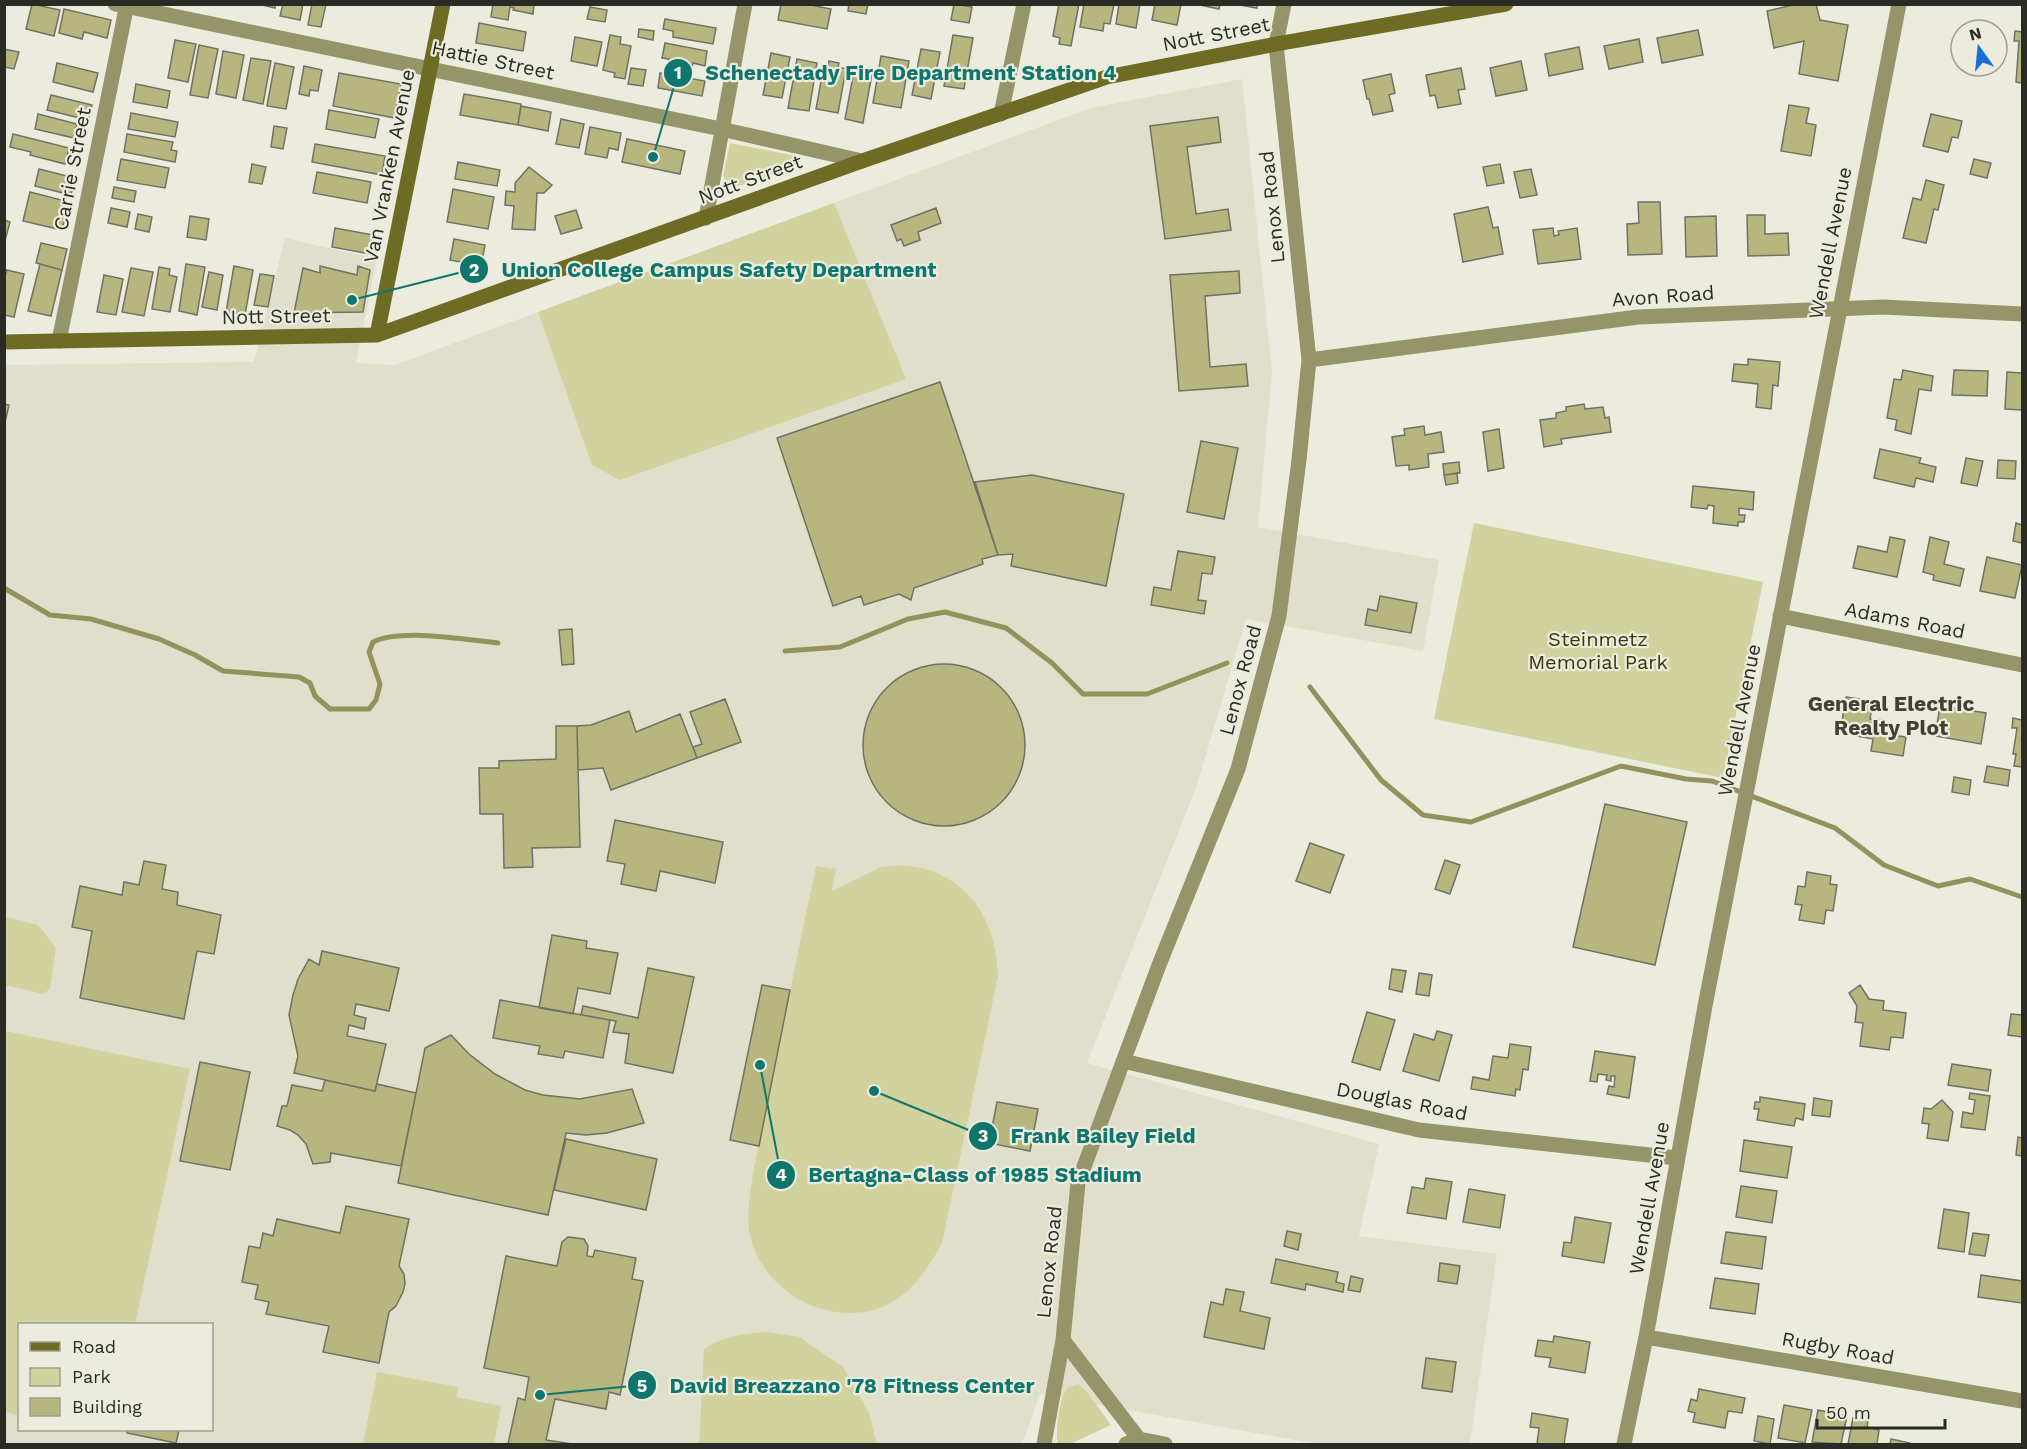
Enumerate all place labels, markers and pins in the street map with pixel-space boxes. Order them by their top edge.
callout: Schenectady Fire Department Station 4 [663,54,1129,93]
callout: Union College Campus Safety Department [459,250,949,289]
callout: Frank Bailey Field [968,1116,1208,1155]
callout: Bertagna-Class of 1985 Stadium [766,1155,1154,1194]
callout: David Breazzano '78 Fitness Center [627,1366,1046,1405]

